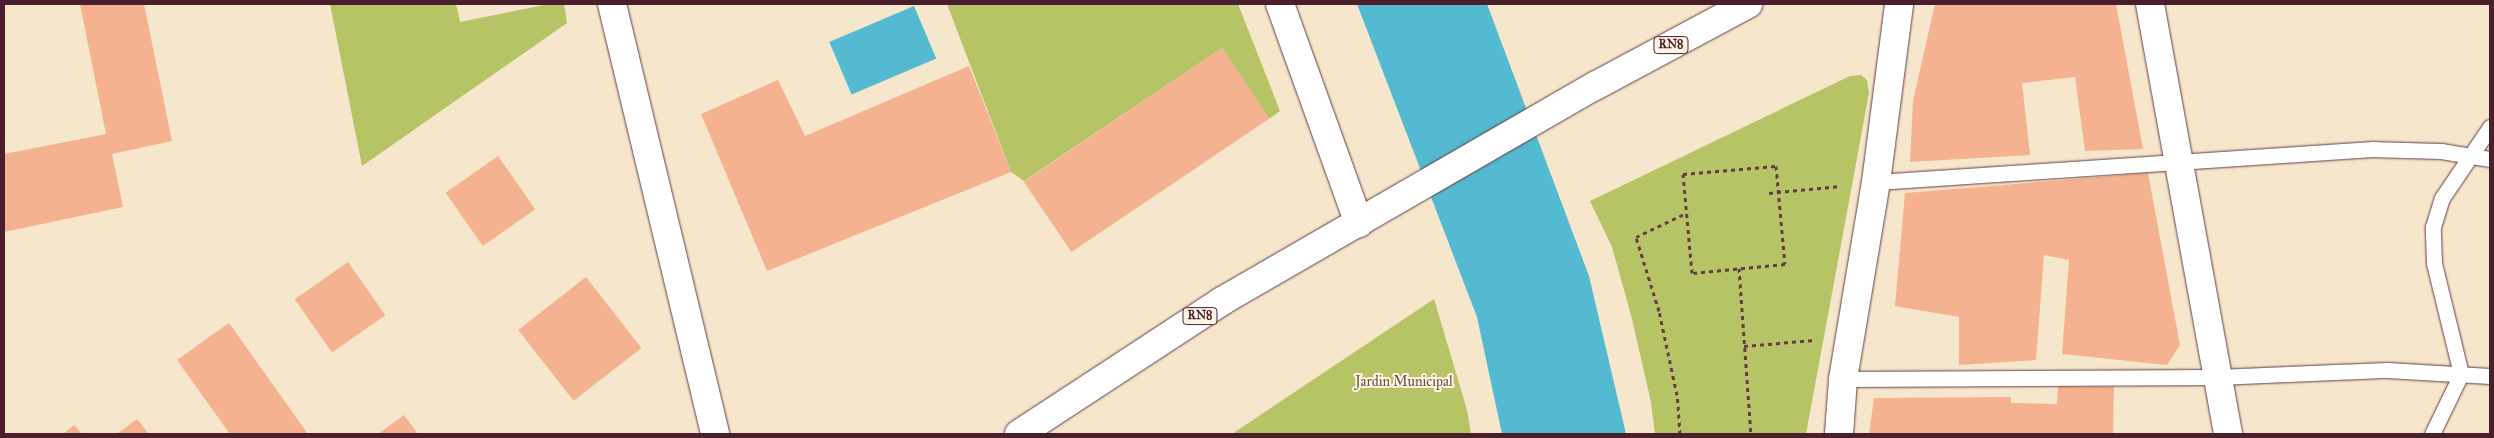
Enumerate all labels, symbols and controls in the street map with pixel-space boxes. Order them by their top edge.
road number: RN8 [1652,36,1690,54]
road number: RN8 [1181,306,1219,326]
park label: Jardin Municipal [1355,374,1453,390]

